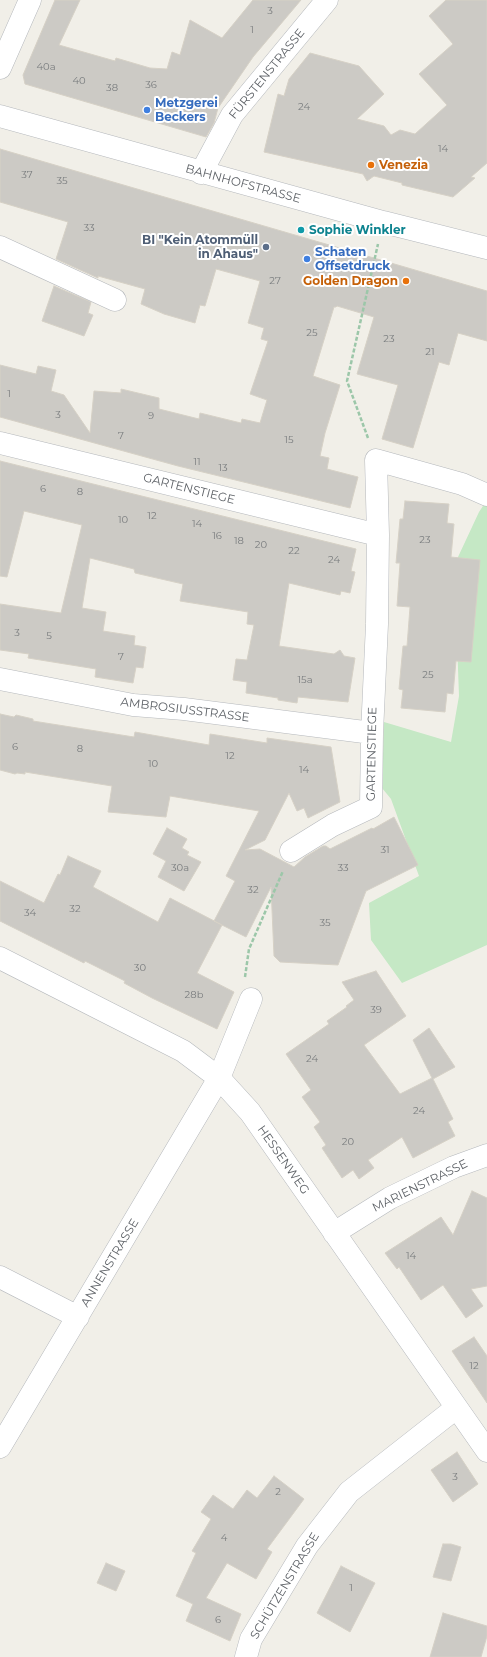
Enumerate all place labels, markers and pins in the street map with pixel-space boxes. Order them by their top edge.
place label: Metzgerei Beckers [155,96,218,124]
marker: Metzgerei Beckers [142,105,152,115]
place label: Venezia [379,158,428,172]
marker: Venezia [366,160,376,170]
place label: Sophie Winkler [309,223,406,237]
marker: Sophie Winkler [296,225,306,235]
place label: BI "Kein Atommüll in Ahaus" [142,233,258,261]
marker: BI "Kein Atommüll in Ahaus" [261,242,271,252]
place label: Schaten Offsetdruck [315,245,390,273]
marker: Schaten Offsetdruck [302,254,312,264]
place label: Golden Dragon [303,274,398,288]
marker: Golden Dragon [401,276,411,286]

